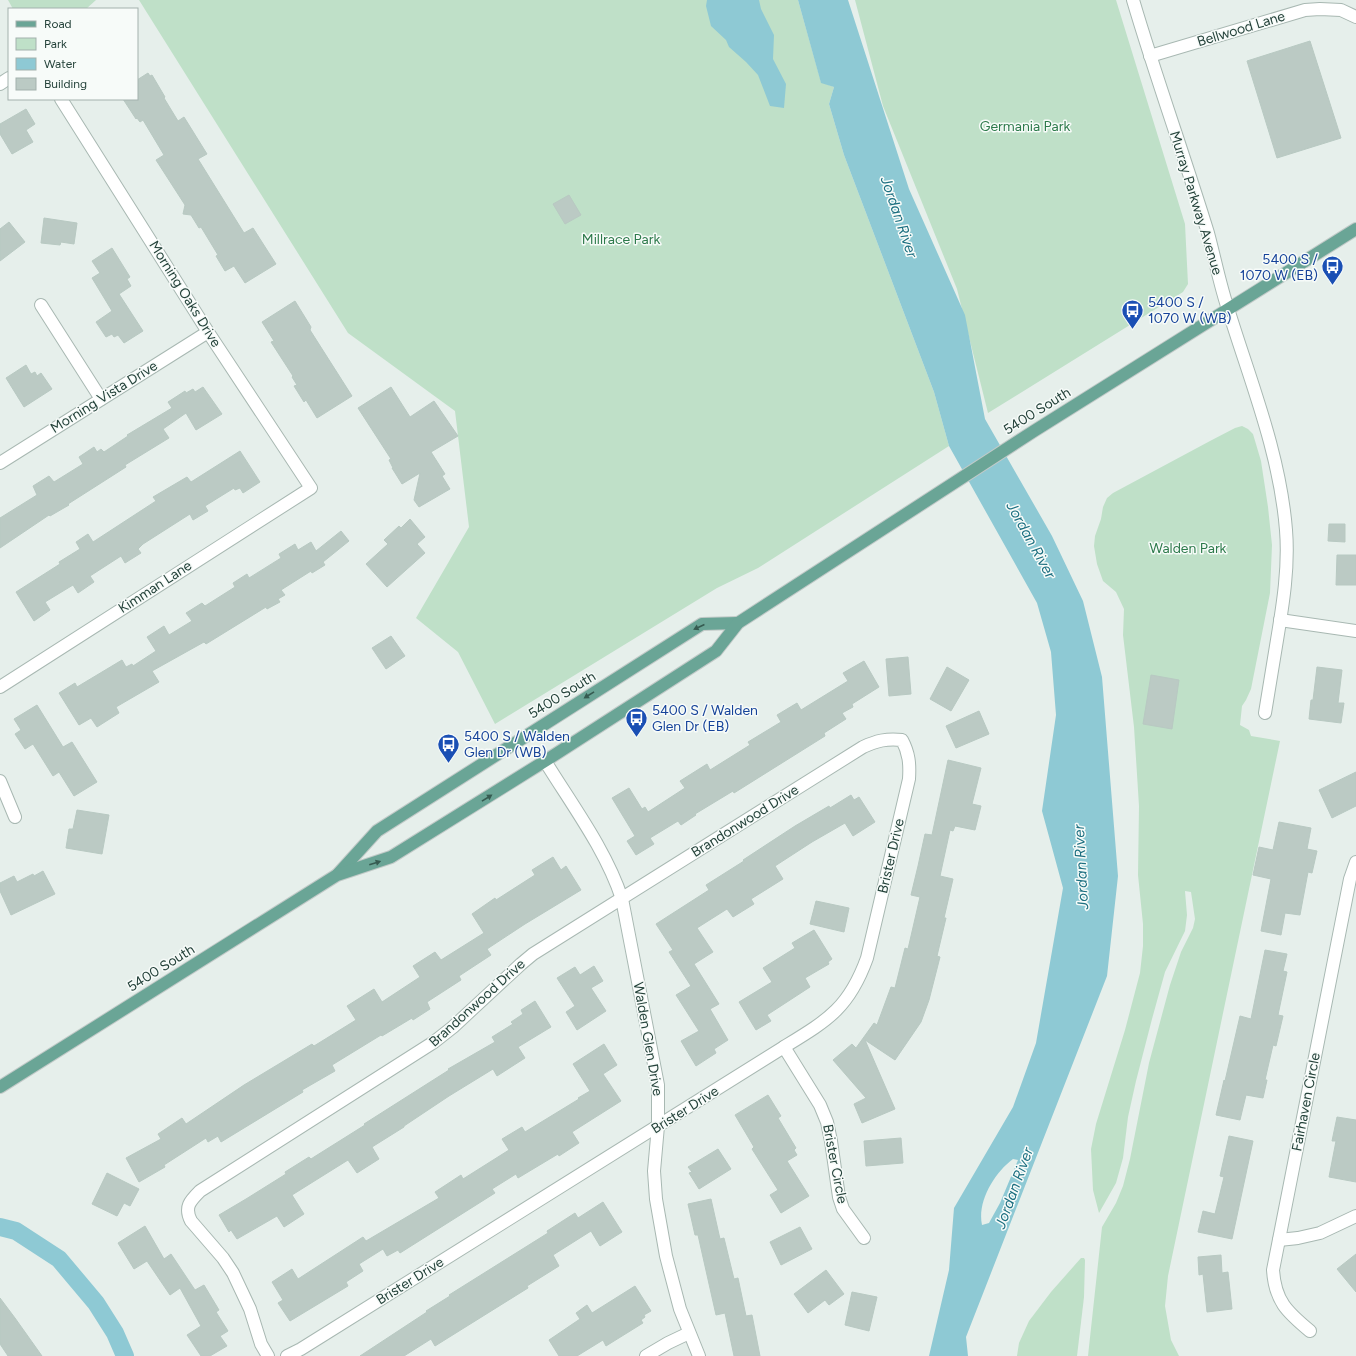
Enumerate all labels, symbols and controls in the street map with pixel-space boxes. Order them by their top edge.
street label: Bellwood Lane [1195,7,1287,50]
legend [8,8,138,100]
text: Road [44,17,72,31]
text: Park [44,37,67,51]
text: Water [44,57,76,71]
text: Building [44,77,87,91]
park label: Germania Park [980,118,1070,135]
street label: Murray Parkway Avenue [1166,129,1226,277]
water label: Jordan River [876,173,922,261]
park label: Millrace Park [582,231,660,248]
street label: Morning Oaks Drive [145,238,225,351]
place label: 5400 S / 1070 W (EB) [1240,251,1319,284]
bus stop icon: 5400 S / 1070 W (EB) [1320,254,1346,287]
place label: 5400 S / 1070 W (WB) [1148,294,1232,327]
bus stop icon: 5400 S / 1070 W (WB) [1119,297,1145,330]
street label: Morning Vista Drive [47,357,161,437]
street label: 5400 South [1000,384,1074,438]
water label: Jordan River [1002,498,1060,582]
park label: Walden Park [1150,540,1227,557]
street label: Kimman Lane [115,557,195,617]
one-way arrow [694,624,705,630]
street label: 5400 South [525,668,599,722]
one-way arrow [583,692,595,699]
place label: 5400 S / Walden Glen Dr (EB) [652,702,758,735]
bus stop icon: 5400 S / Walden Glen Dr (EB) [624,705,650,738]
place label: 5400 S / Walden Glen Dr (WB) [464,728,570,761]
bus stop icon: 5400 S / Walden Glen Dr (WB) [436,731,462,764]
street label: Brandonwood Drive [688,781,802,861]
one-way arrow [481,794,493,801]
street label: Brister Drive [874,816,908,895]
water label: Jordan River [1070,823,1092,911]
one-way arrow [369,860,381,866]
street label: 5400 South [124,941,198,995]
street label: Brandonwood Drive [425,955,529,1051]
street label: Walden Glen Drive [630,981,666,1098]
street label: Fairhaven Circle [1288,1051,1324,1153]
street label: Brister Drive [648,1082,722,1137]
street label: Brister Circle [819,1123,851,1205]
water label: Jordan River [991,1144,1037,1232]
street label: Brister Drive [373,1253,447,1308]

